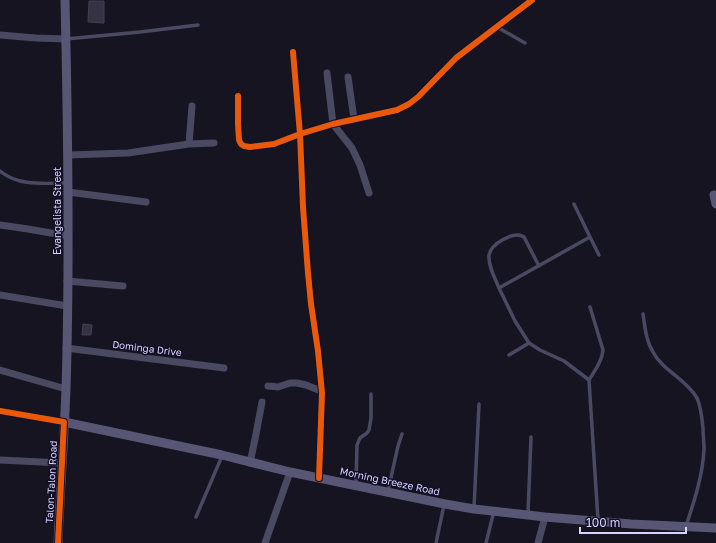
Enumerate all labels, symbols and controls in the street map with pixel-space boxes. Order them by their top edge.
street label: Evangelista Street [51,167,63,255]
street label: Dominga Drive [112,338,183,358]
street label: Talon-Talon Road [43,440,59,524]
street label: Morning Breeze Road [339,465,441,497]
scale bar [580,509,686,535]
text: 100 m [586,515,620,530]

